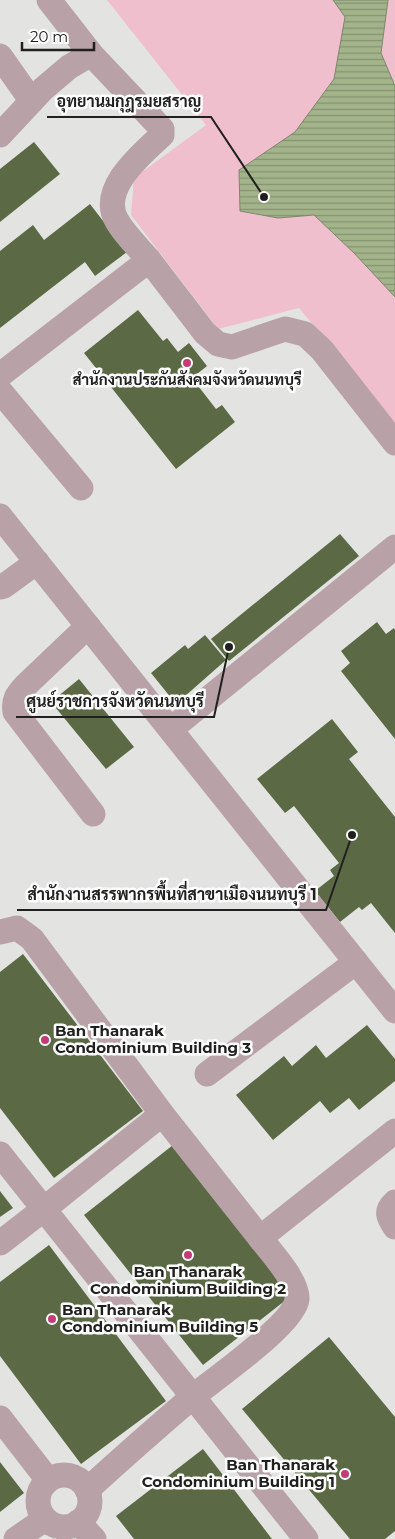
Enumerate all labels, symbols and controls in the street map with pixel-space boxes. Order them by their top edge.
scale bar [22,20,95,52]
text: 20 m [30,27,68,46]
callout: อุทยานมกุฎรมยสราญ [47,86,211,117]
text: อุทยานมกุฎรมยสราญ [57,92,201,113]
marker: สำนักงานประกันสังคมจังหวัดนนทบุรี [181,357,193,369]
place label: สำนักงานประกันสังคมจังหวัดนนทบุรี [72,370,302,391]
callout: ศูนย์ราชการจังหวัดนนทบุรี [16,686,214,717]
text: ศูนย์ราชการจังหวัดนนทบุรี [26,690,204,714]
callout: สำนักงานสรรพากรพื้นที่สาขาเมืองนนทบุรี 1 [17,879,326,910]
text: สำนักงานสรรพากรพื้นที่สาขาเมืองนนทบุรี 1 [27,880,317,906]
place label: Ban Thanarak Condominium Building 3 [55,1021,251,1057]
marker: Ban Thanarak Condominium Building 3 [39,1034,51,1046]
marker: Ban Thanarak Condominium Building 2 [182,1249,194,1261]
place label: Ban Thanarak Condominium Building 2 [90,1262,286,1298]
place label: Ban Thanarak Condominium Building 5 [62,1300,258,1336]
marker: Ban Thanarak Condominium Building 5 [46,1313,58,1325]
place label: Ban Thanarak Condominium Building 1 [142,1455,335,1491]
marker: Ban Thanarak Condominium Building 1 [339,1468,351,1480]

